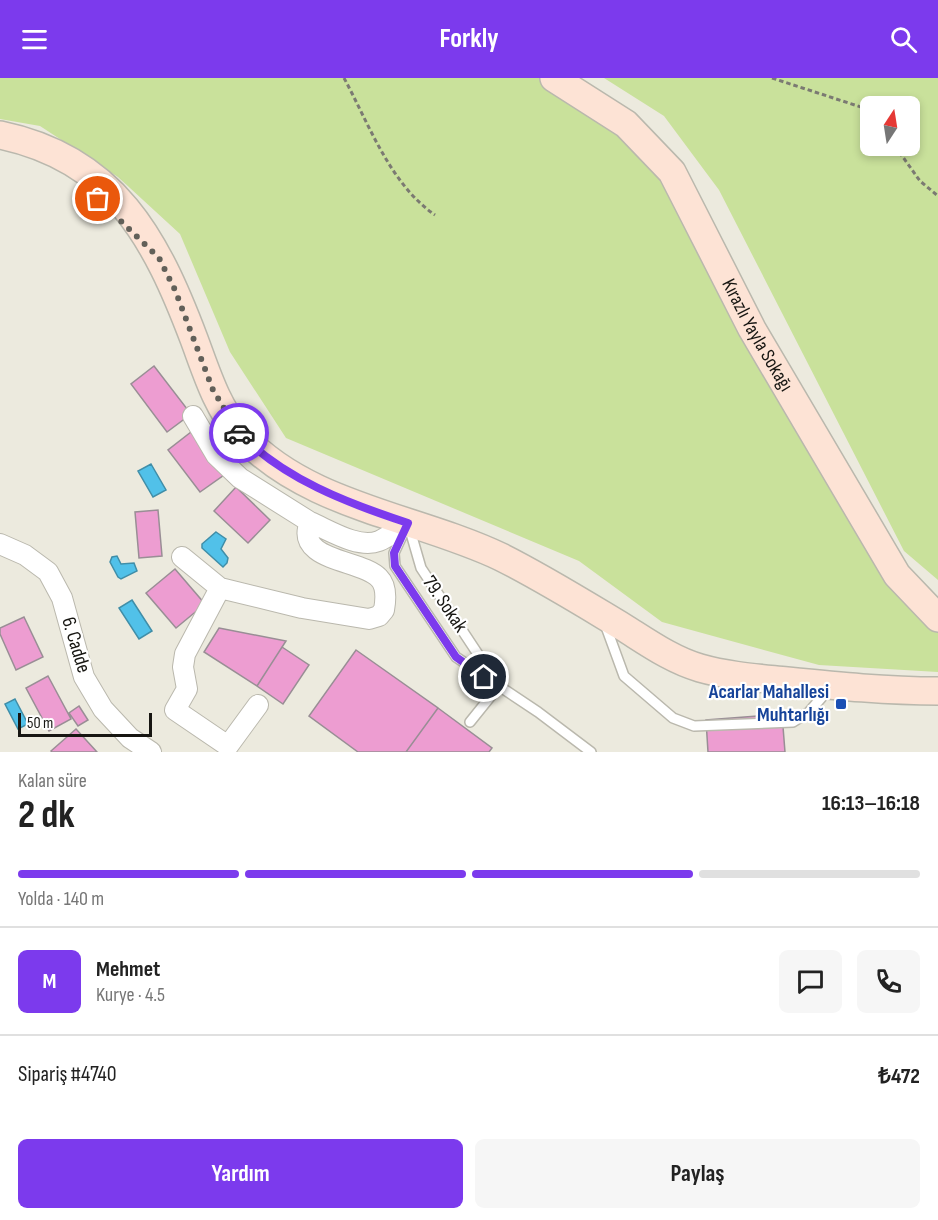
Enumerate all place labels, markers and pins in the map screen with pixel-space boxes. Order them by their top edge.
pin [72,173,123,224]
pin [458,651,509,702]
place label: Acarlar Mahallesi Muhtarlığı [708,680,829,727]
marker: Acarlar Mahallesi Muhtarlığı [834,697,848,711]

